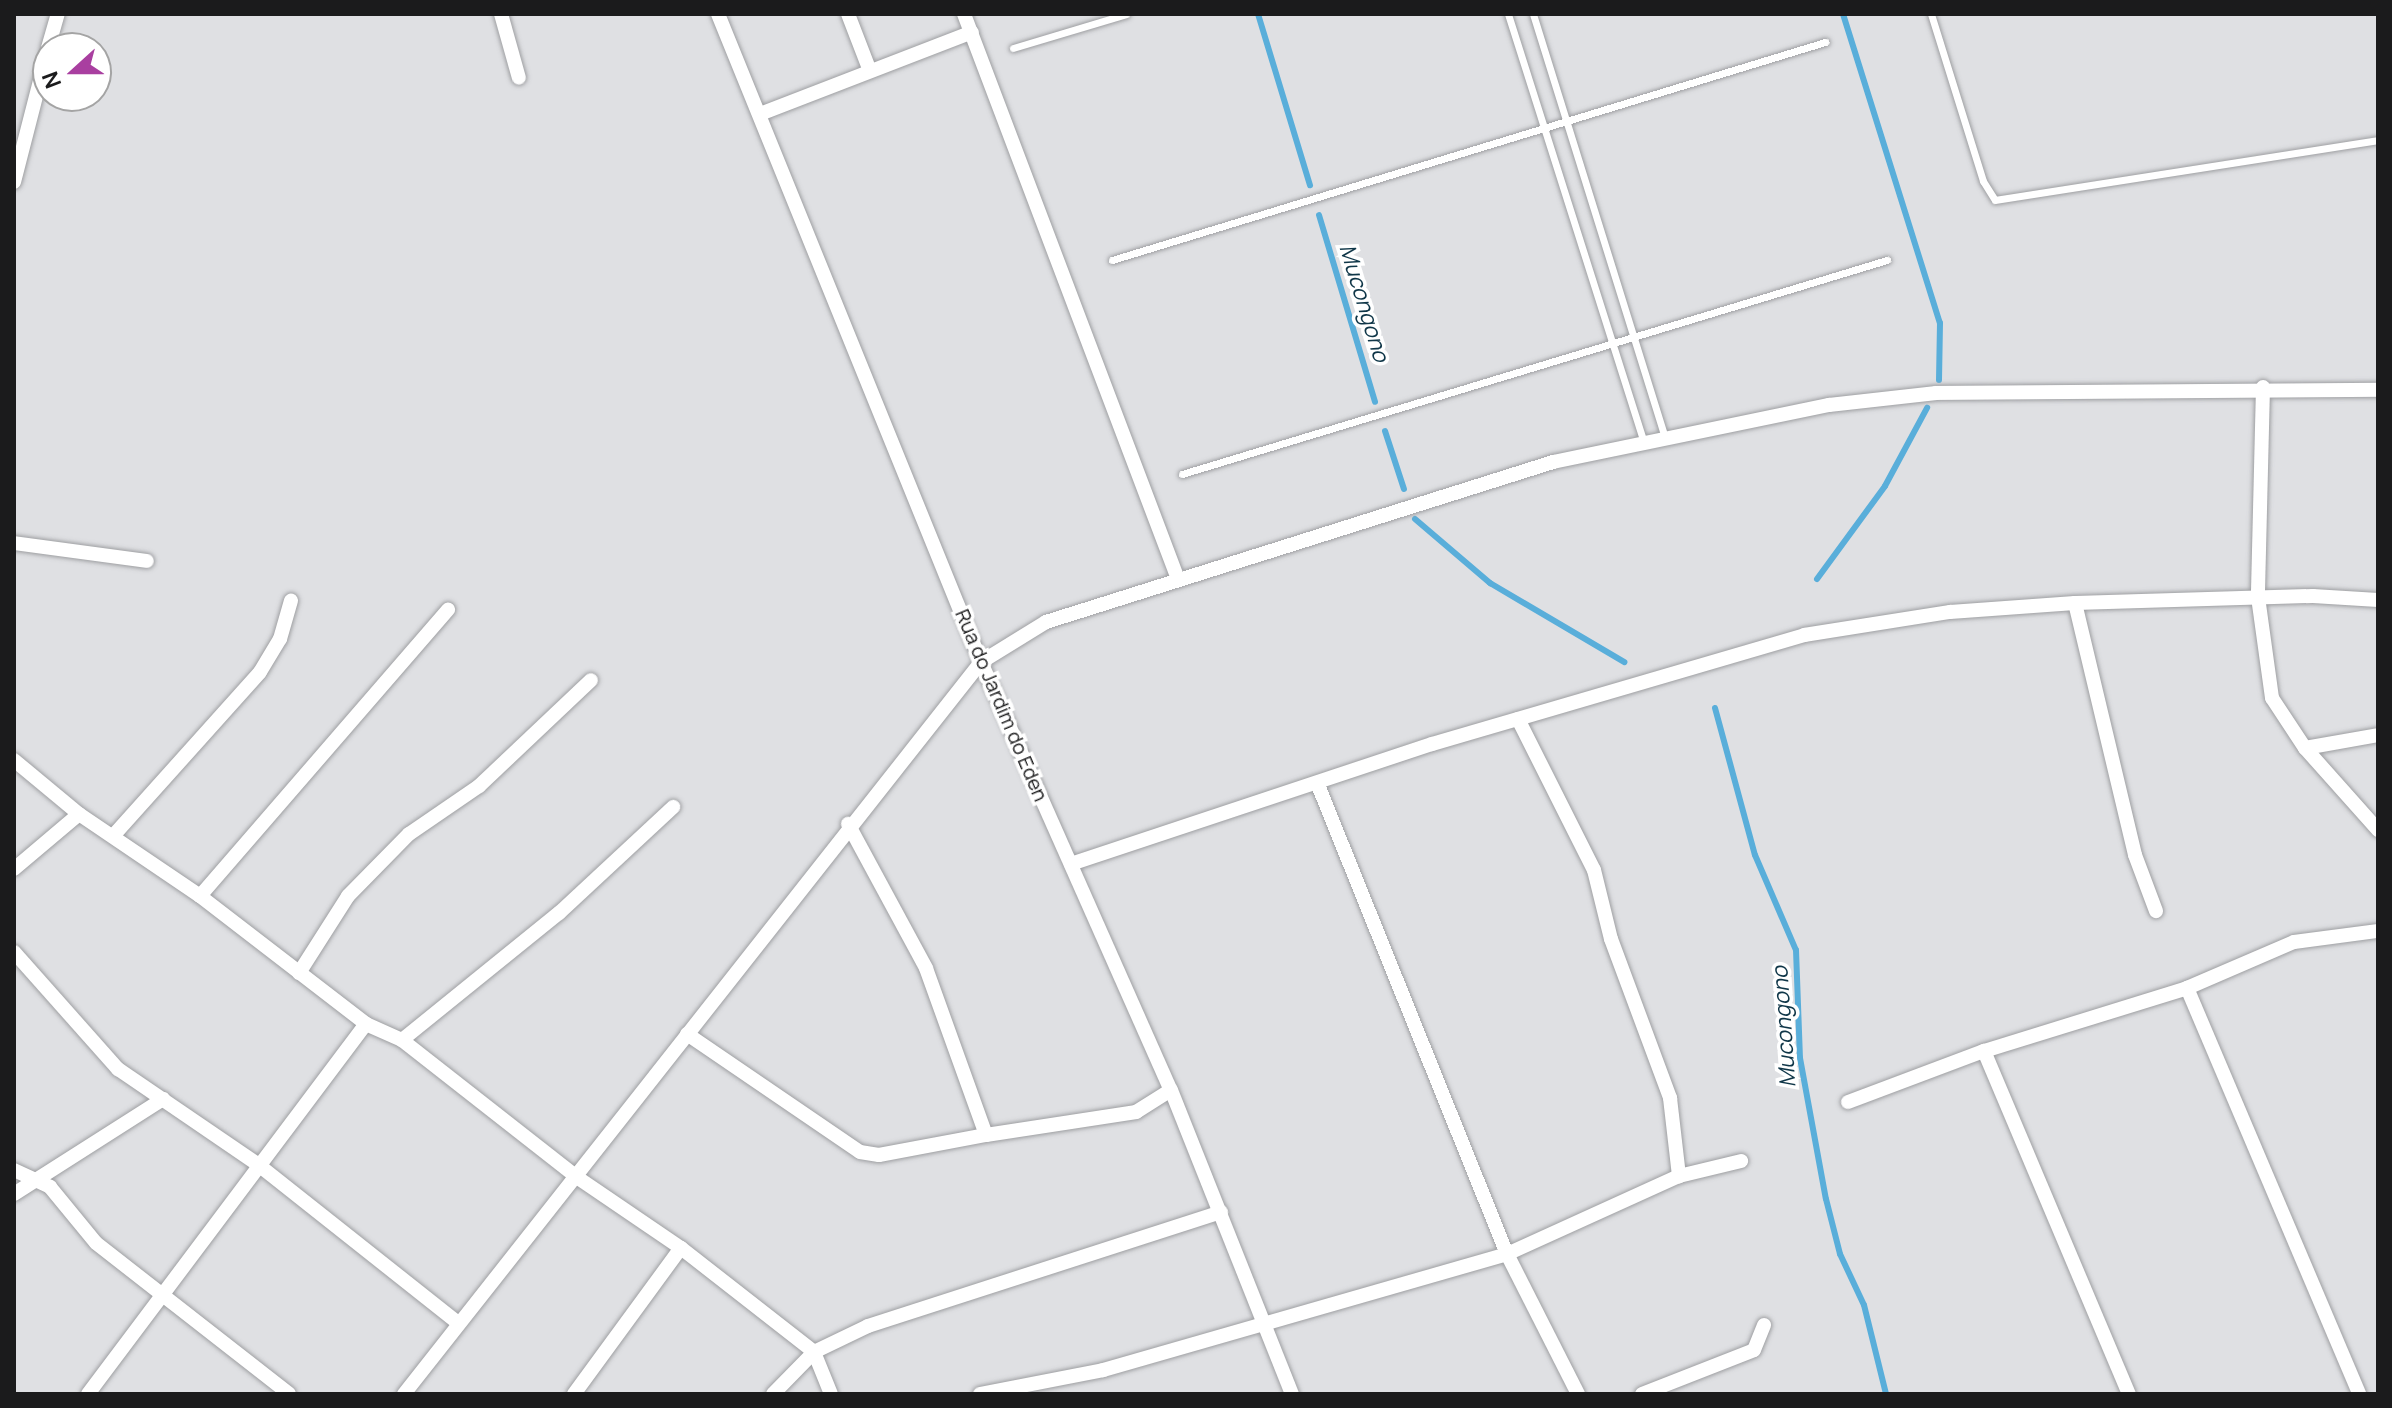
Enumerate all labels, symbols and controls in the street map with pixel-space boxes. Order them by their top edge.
north arrow [32,32,112,112]
text: N [35,67,68,93]
water label: Mucongono [1334,241,1394,365]
street label: Rua do Jardim do Eden [951,605,1053,805]
water label: Mucongono [1767,965,1801,1089]

